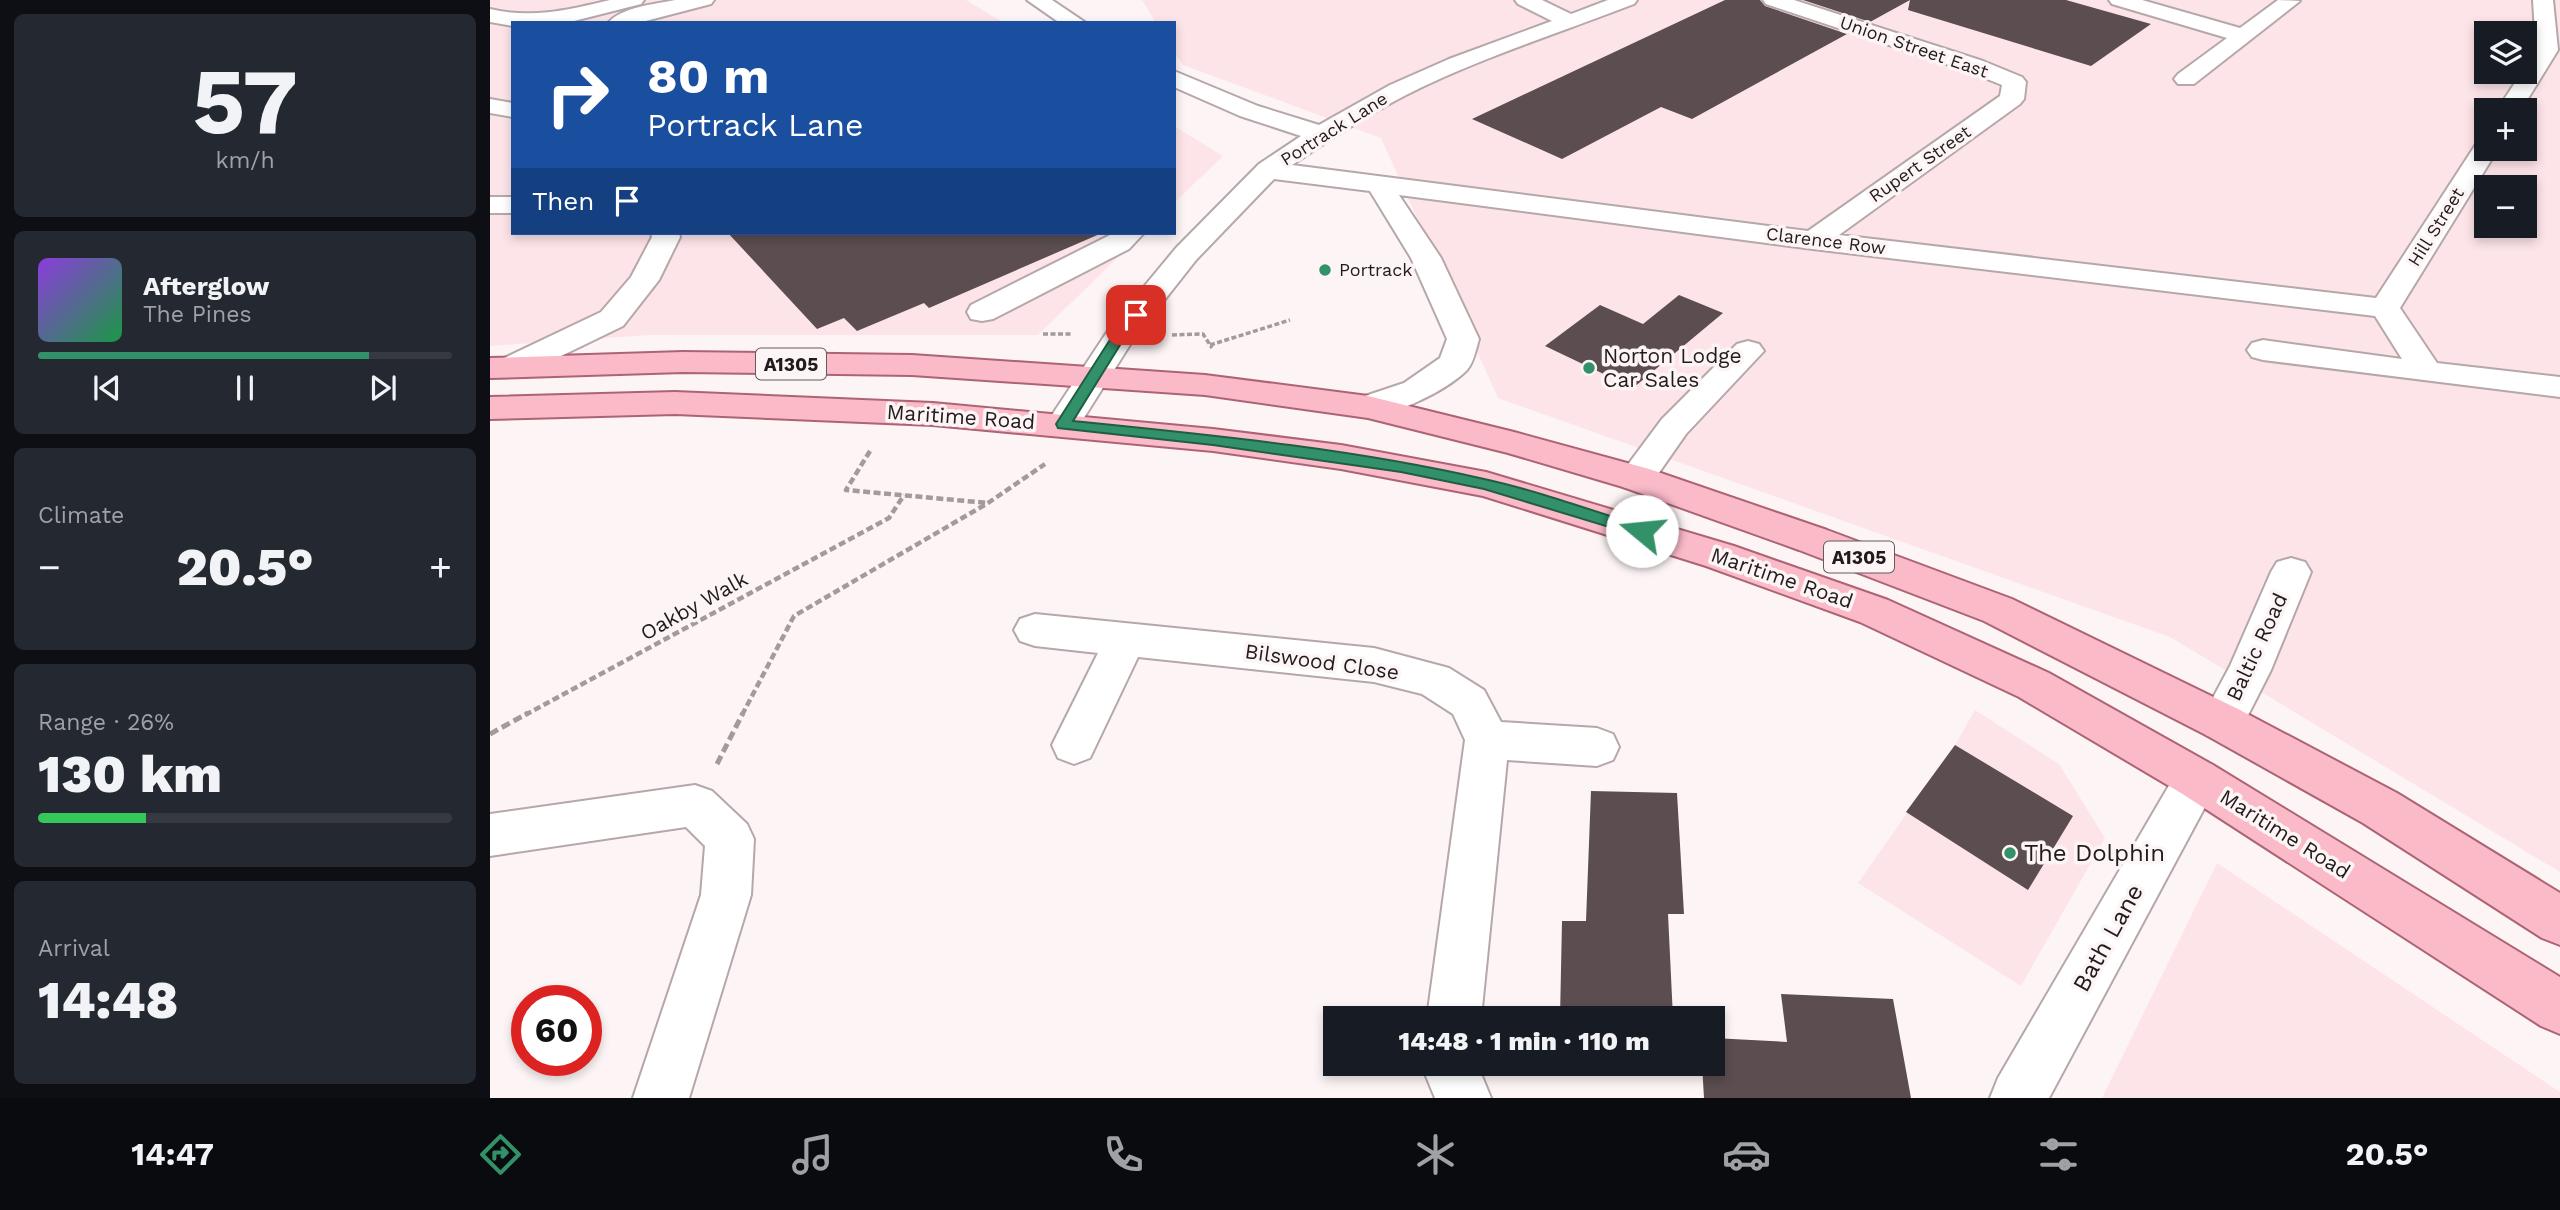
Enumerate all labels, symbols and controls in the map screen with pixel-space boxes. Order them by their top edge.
street label: Union Street East [1837,11,1992,82]
map controls [2474,21,2537,238]
button: layers [2474,21,2537,84]
text: 80 m [647,47,769,105]
text: 57 [192,48,298,155]
icon: right [532,49,623,140]
street label: Portrack Lane [1277,87,1391,170]
button: + [2474,98,2537,161]
text: Portrack Lane [647,106,863,144]
street label: Rupert Street [1865,121,1975,206]
text: km/h [215,147,275,174]
button: − [2474,175,2537,238]
icon: arrive [608,182,646,220]
street label: Hill Street [2403,183,2468,270]
text: Then [532,186,594,216]
street label: Clarence Row [1765,223,1887,258]
place label: Portrack [1339,259,1413,280]
marker: Portrack [1317,262,1333,278]
text: Afterglow [143,271,269,301]
pin [1106,285,1166,345]
icon: arrive [1117,296,1155,334]
text: The Pines [143,301,252,328]
place label: Norton Lodge Car Sales [1603,343,1742,392]
road number: A1305 [756,348,826,380]
marker: Norton Lodge Car Sales [1581,360,1597,376]
icon: previous [88,369,126,407]
icon: pause [226,369,264,407]
icon: next [364,369,402,407]
street label: Maritime Road [886,399,1036,434]
position arrow [1605,494,1679,568]
text: Climate [38,502,124,529]
text: 20.5° [176,537,314,598]
street label: Maritime Road [1708,541,1857,614]
road number: A1305 [1824,542,1894,572]
text: − [38,545,61,589]
text: + [429,545,452,589]
street label: Oakby Walk [636,566,752,645]
street label: Baltic Road [2221,589,2292,705]
street label: Bilswood Close [1243,638,1401,685]
text: Range · 26% [38,709,174,736]
text: 130 km [38,744,222,805]
street label: Maritime Road [2216,784,2355,884]
place label: The Dolphin [2024,839,2165,867]
marker: The Dolphin [2002,845,2018,861]
street label: Bath Lane [2067,879,2149,997]
text: Arrival [38,935,110,962]
text: 14:48 [38,970,178,1031]
speed limit sign: 60 [511,985,602,1076]
text: 14:48 · 1 min · 110 m [1398,1026,1650,1056]
icon: directions [476,1130,525,1179]
icon: music [788,1130,837,1179]
icon: phone [1099,1130,1148,1179]
icon: climate [1411,1130,1460,1179]
icon: car [1722,1130,1771,1179]
icon: filters [2034,1130,2083,1179]
text: 14:47 [131,1135,214,1173]
text: 20.5° [2346,1135,2429,1173]

